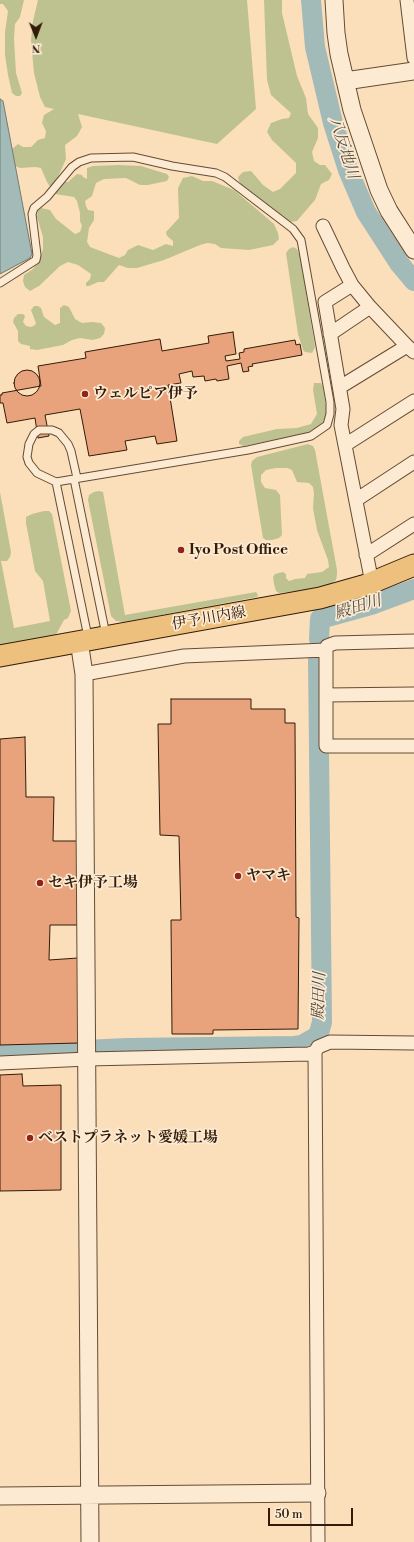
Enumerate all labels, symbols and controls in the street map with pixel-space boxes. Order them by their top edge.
north arrow [16,16,56,56]
text: N [32,41,41,55]
water label: 八反地川 [324,115,362,181]
place label: ウェルピア伊予 [93,385,198,403]
marker: ウェルピア伊予 [80,389,90,399]
place label: Iyo Post Office [189,541,288,559]
marker: Iyo Post Office [176,545,186,555]
water label: 殿田川 [332,592,384,624]
street label: 伊予川内線 [171,604,247,634]
place label: ヤマキ [246,867,291,885]
marker: ヤマキ [233,871,243,881]
place label: セキ伊予工場 [48,874,138,892]
marker: セキ伊予工場 [35,878,45,888]
water label: 殿田川 [310,972,330,1020]
place label: ベストプラネット愛媛工場 [38,1129,218,1147]
marker: ベストプラネット愛媛工場 [25,1133,35,1143]
scale bar [270,1500,355,1526]
text: 50 m [275,1507,303,1522]

